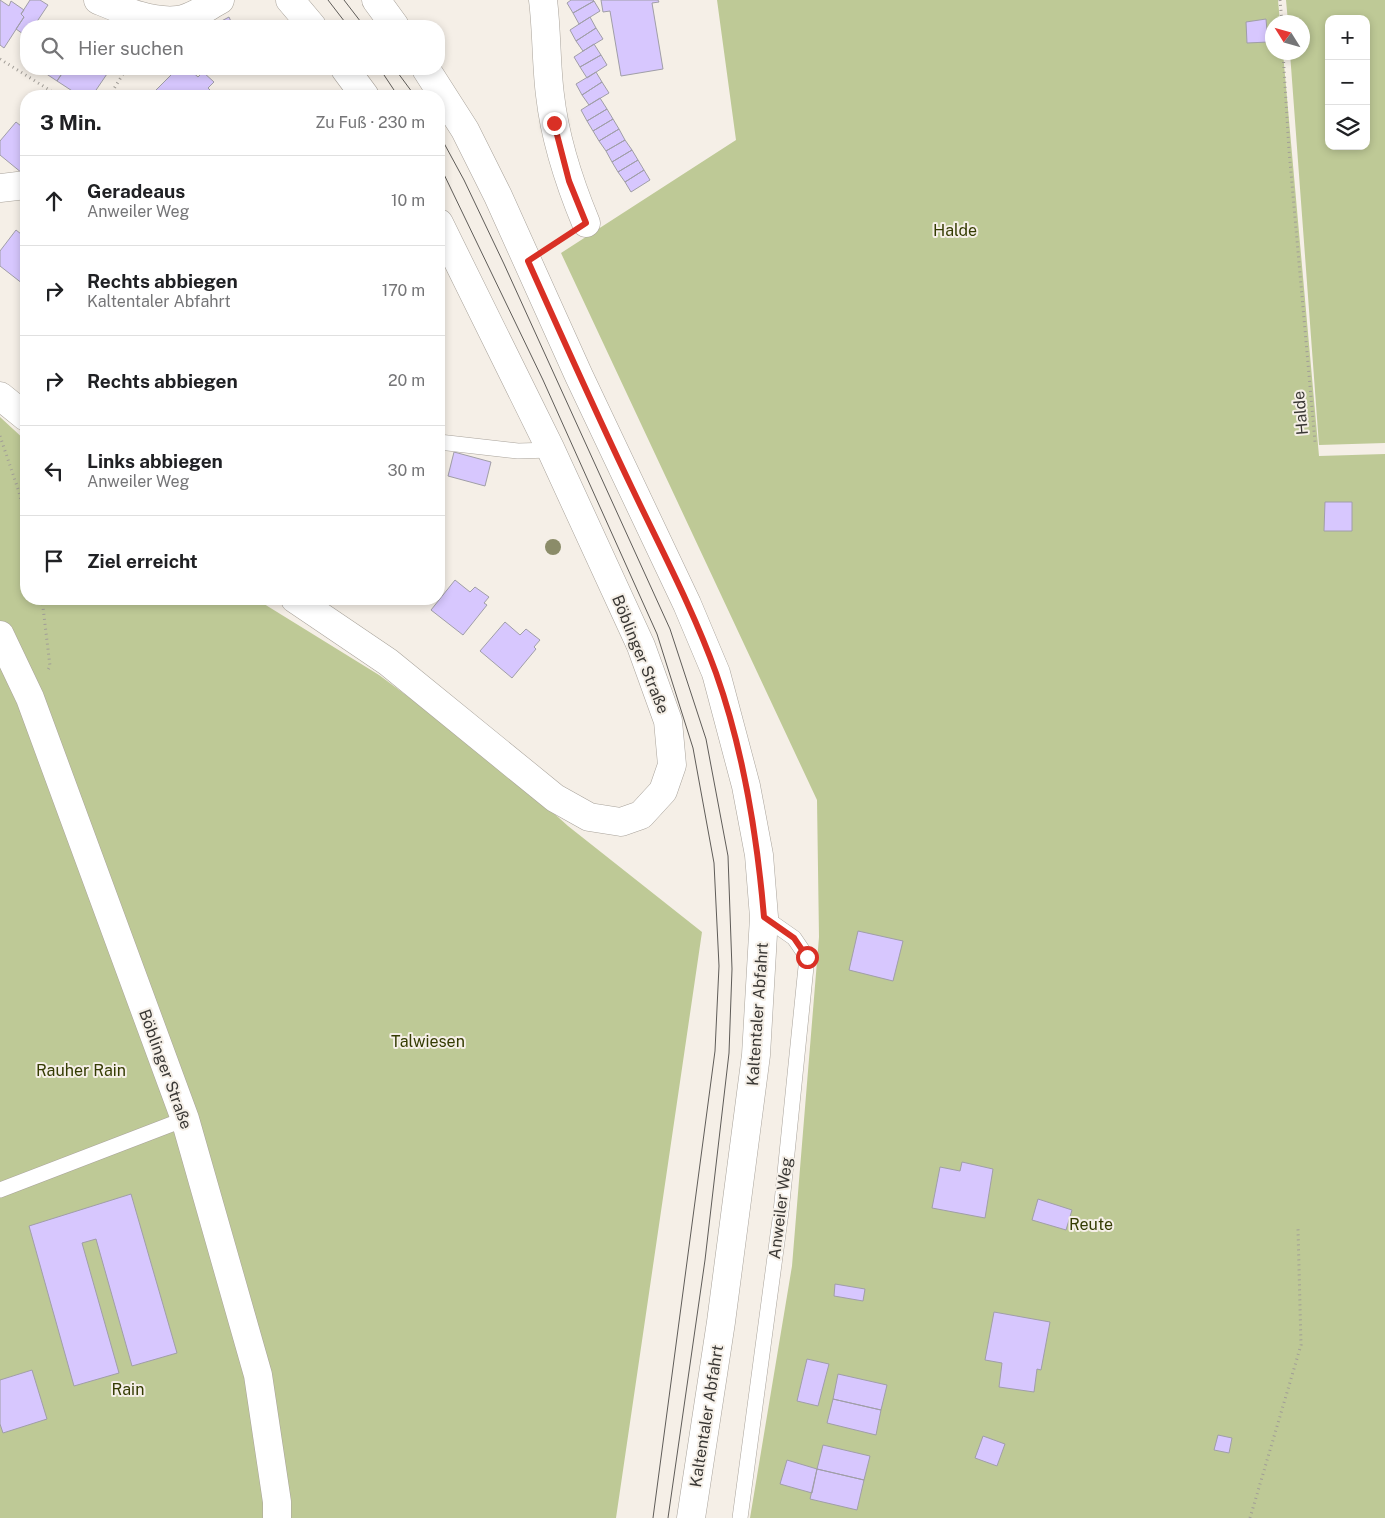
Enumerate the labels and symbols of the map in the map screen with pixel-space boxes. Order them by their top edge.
north arrow [1265,15,1310,60]
route end [543,112,566,135]
park label: Halde [933,221,977,240]
street label: Halde [1289,390,1312,436]
street label: Böblinger Straße [608,592,673,716]
street label: Kaltentaler Abfahrt [743,942,772,1086]
route start [796,946,819,969]
street label: Böblinger Straße [135,1007,196,1132]
park label: Talwiesen [391,1032,465,1051]
park label: Rauher Rain [36,1061,126,1080]
street label: Anweiler Weg [765,1156,796,1260]
park label: Reute [1069,1215,1113,1234]
street label: Kaltentaler Abfahrt [686,1344,727,1489]
park label: Rain [112,1380,144,1399]

